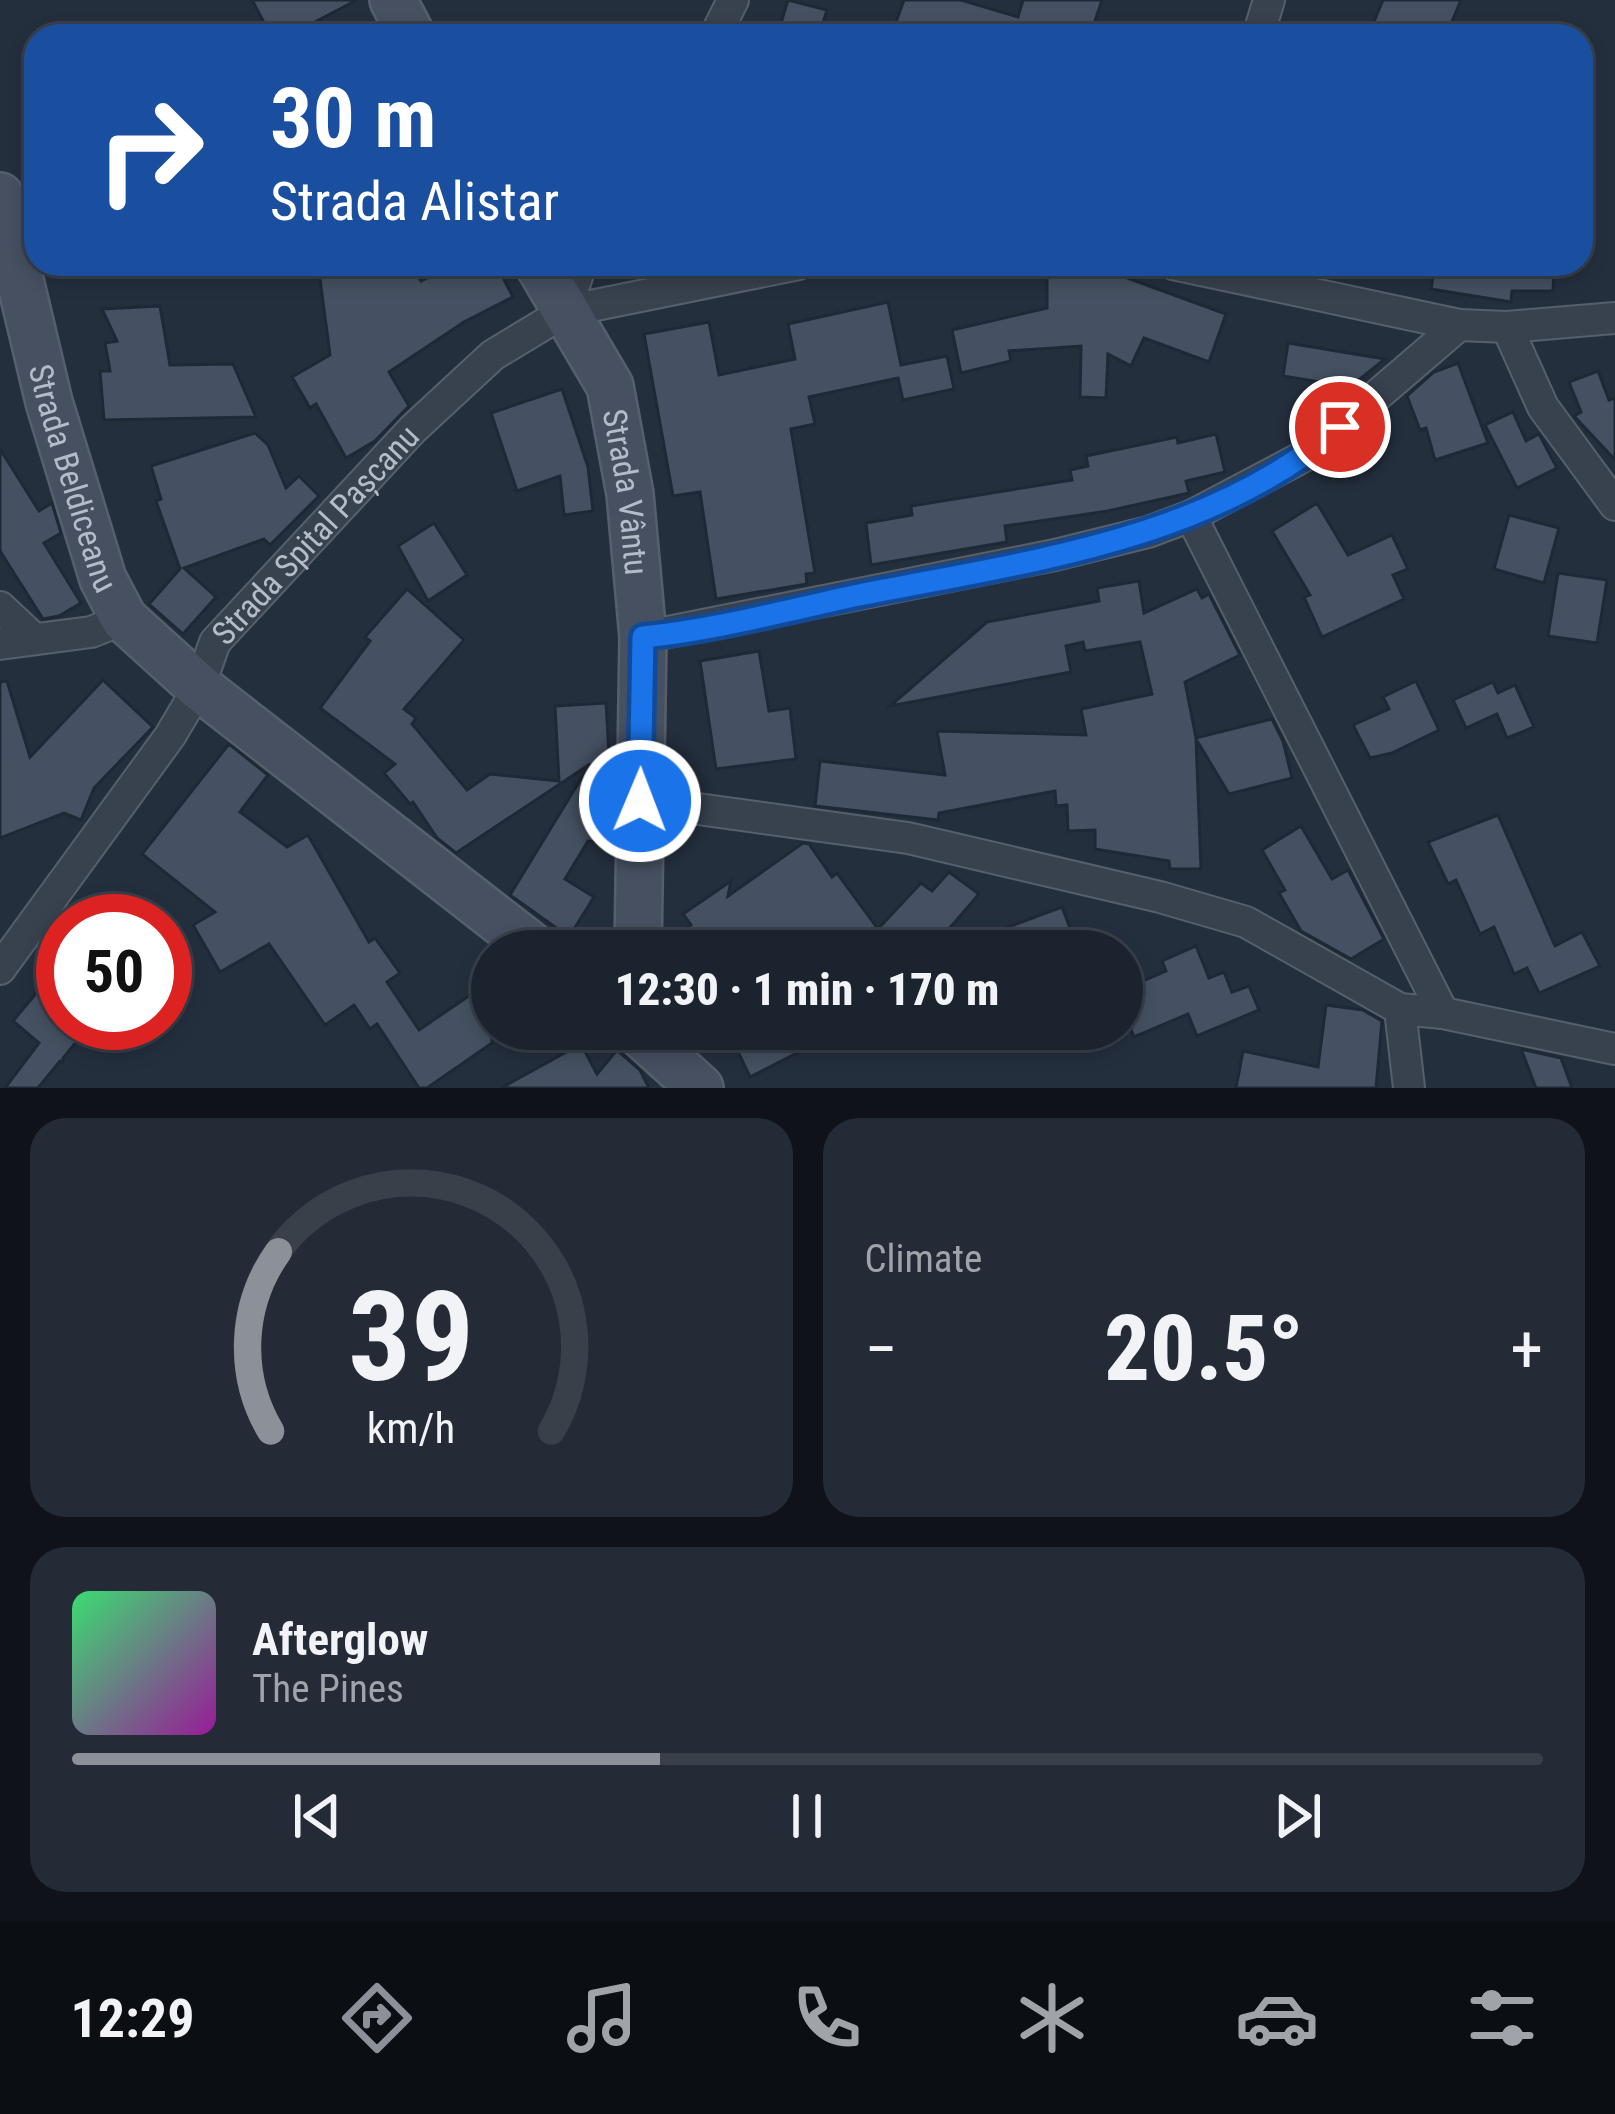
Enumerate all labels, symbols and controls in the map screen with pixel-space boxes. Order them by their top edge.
text: 30 m [270,69,437,168]
icon: right [72,72,228,228]
text: Strada Alistar [270,170,559,233]
street label: Strada Beldiceanu [21,360,126,599]
pin [1289,376,1391,478]
icon: arrive [1307,394,1373,460]
street label: Strada Vântu [595,406,657,577]
street label: Strada Spital Pașcanu [203,417,427,652]
position arrow [577,738,703,864]
speed limit sign: 50 [36,894,192,1050]
text: 12:30 · 1 min · 170 m [615,963,999,1016]
text: Climate [865,1236,982,1282]
text: 39 [348,1264,474,1410]
text: 20.5° [1104,1297,1304,1402]
text: − [865,1311,898,1388]
text: + [1510,1311,1543,1388]
text: km/h [367,1402,455,1452]
text: Afterglow [252,1613,428,1666]
text: The Pines [252,1666,404,1712]
icon: previous [284,1783,350,1849]
icon: pause [774,1783,840,1849]
icon: next [1265,1783,1331,1849]
icon: directions [335,1976,419,2060]
icon: music [560,1976,644,2060]
icon: phone [785,1976,869,2060]
icon: climate [1010,1976,1094,2060]
icon: car [1235,1976,1319,2060]
icon: filters [1460,1976,1544,2060]
text: 12:29 [71,1987,194,2050]

